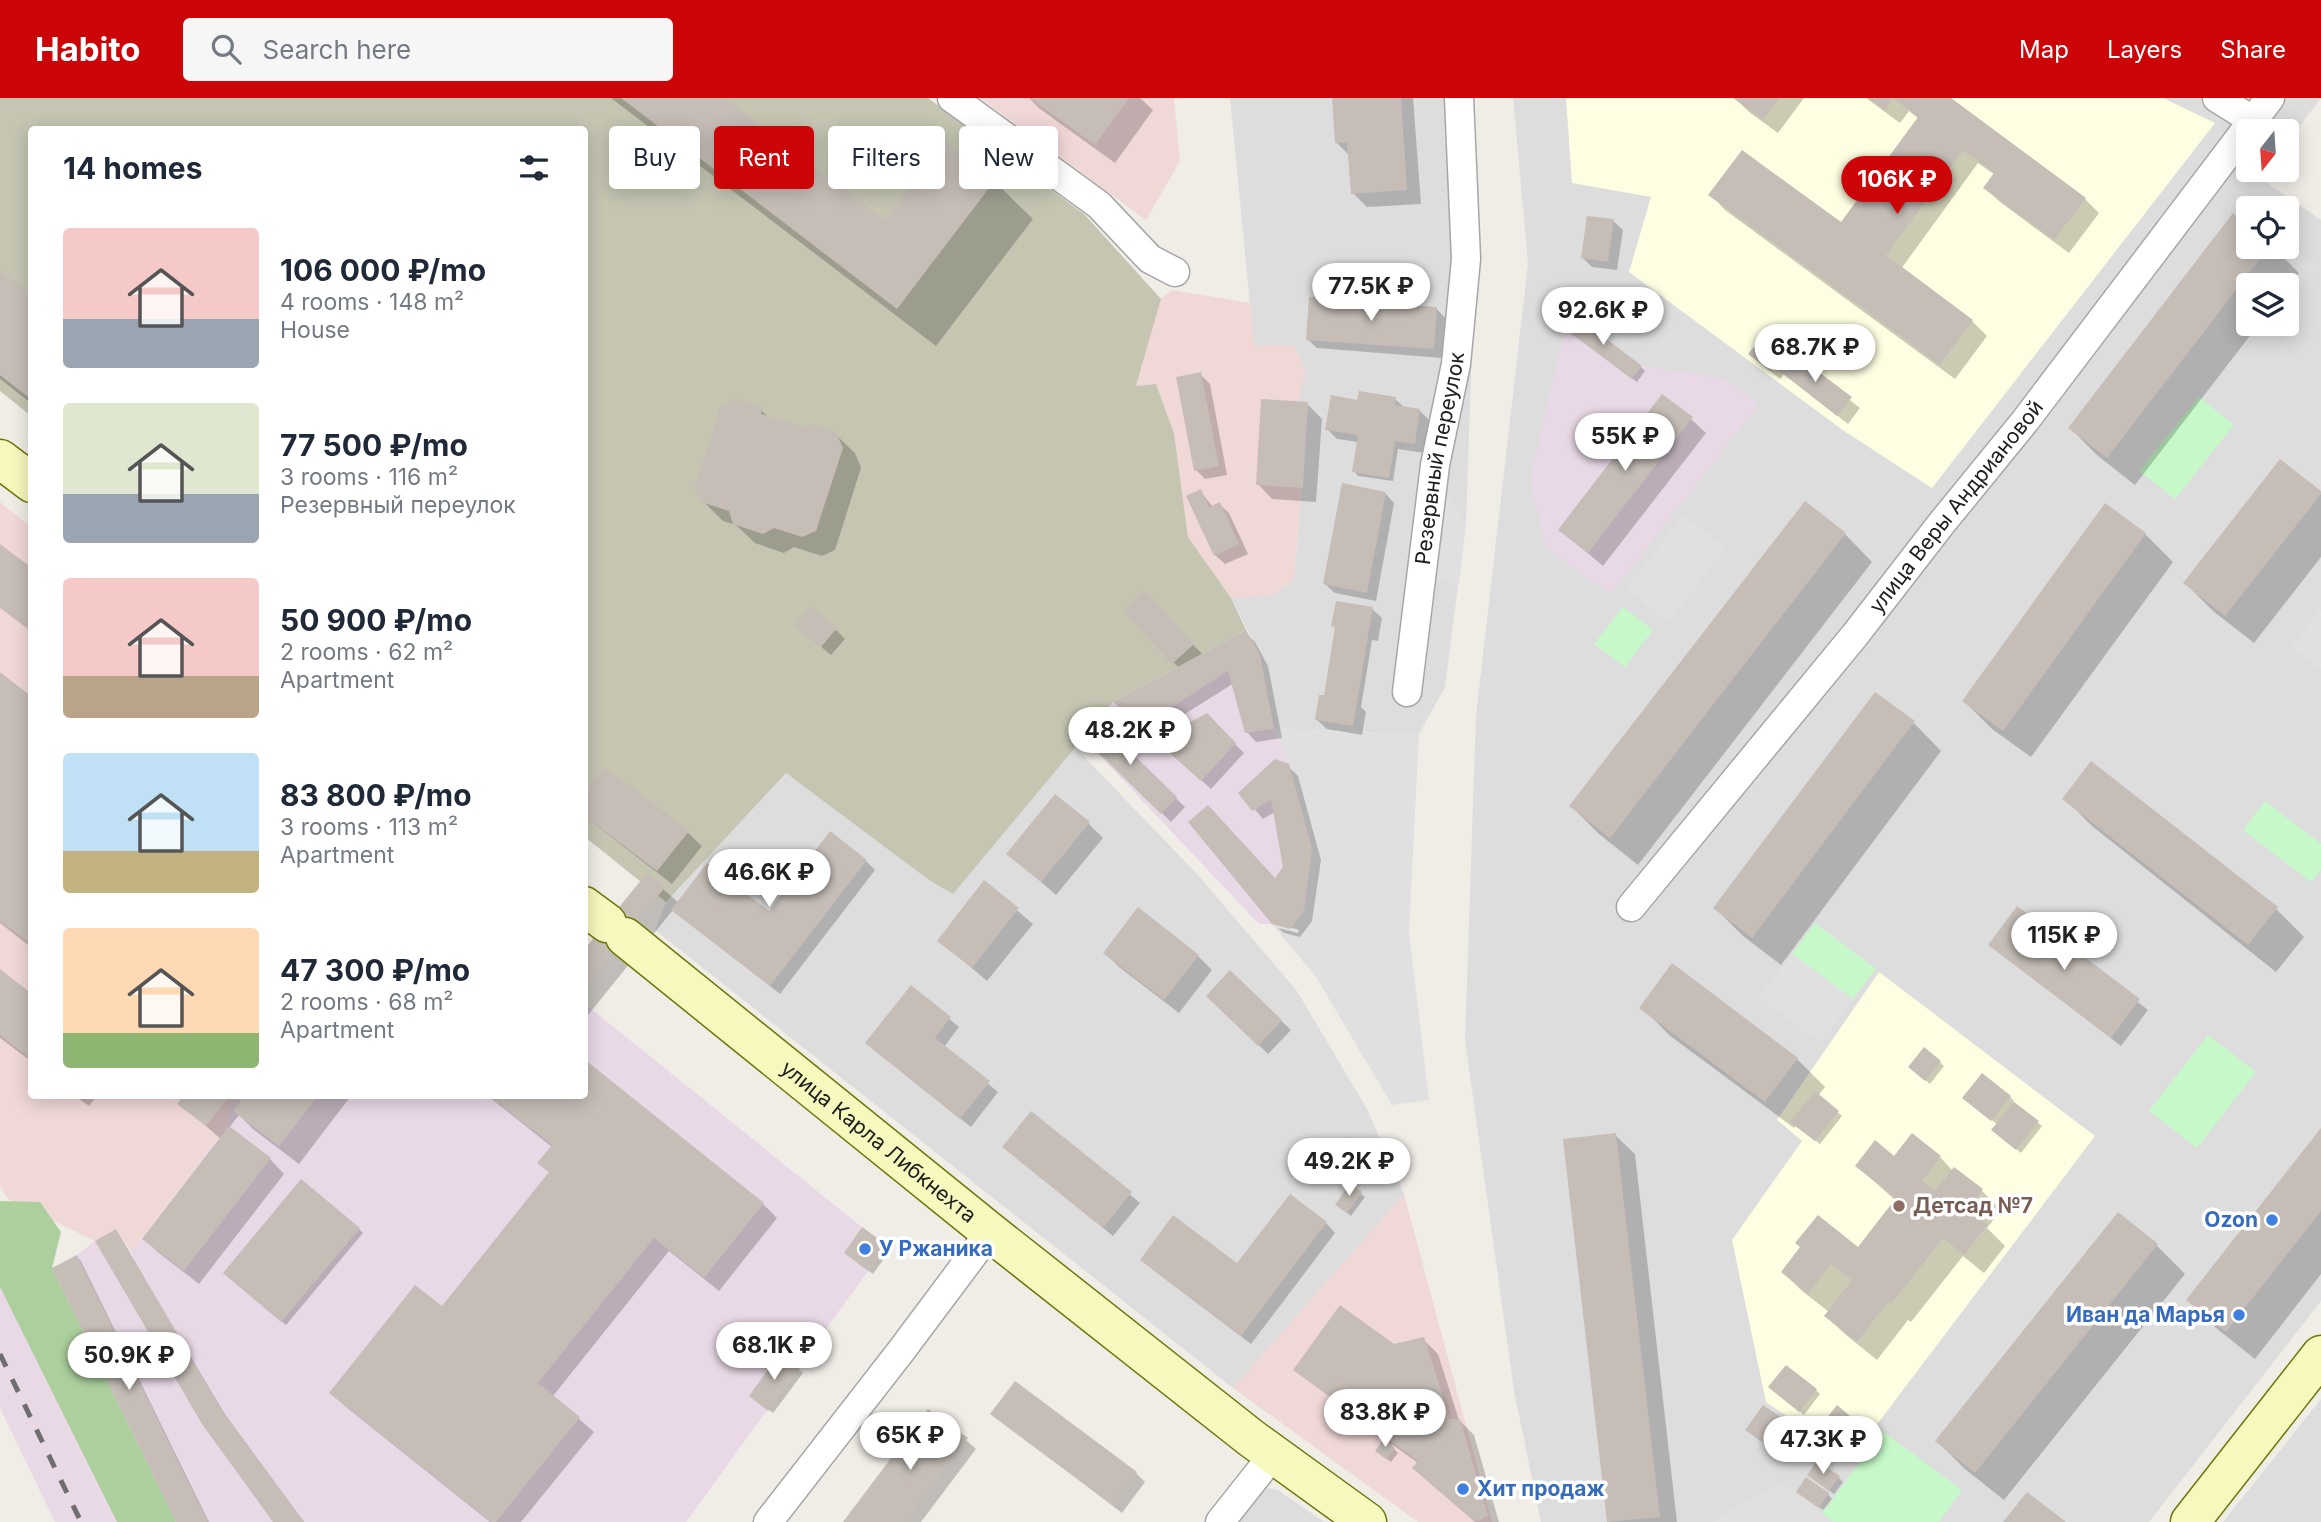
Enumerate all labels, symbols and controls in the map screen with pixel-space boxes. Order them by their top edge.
search box [183,18,673,81]
text: Habito [35,29,141,69]
icon: search [207,30,245,68]
text: Search here [263,34,411,65]
text: Map [2019,35,2069,64]
text: Layers [2107,35,2182,64]
text: Share [2220,35,2286,64]
north arrow [2236,119,2300,182]
map controls [2236,119,2299,336]
chip: Buy [609,126,700,189]
chip: Rent [714,126,814,189]
chip: Filters [828,126,945,189]
chip: New [959,126,1058,189]
icon: filters [515,149,553,187]
text: 14 homes [63,150,202,186]
pin: 106K ₽ [1840,156,1954,216]
text: 106K ₽ [1857,165,1937,193]
button: locate [2236,196,2299,259]
text: 106 000 ₽/mo [280,252,486,288]
icon: home [119,256,203,340]
pin: 77.5K ₽ [1306,264,1436,323]
text: 77.5K ₽ [1328,272,1414,300]
button: layers [2236,273,2299,336]
text: 4 rooms · 148 m² [280,288,464,316]
pin: 92.6K ₽ [1538,288,1668,347]
text: 92.6K ₽ [1558,296,1648,324]
text: House [280,316,350,344]
pin: 68.7K ₽ [1750,324,1880,384]
text: 68.7K ₽ [1771,333,1859,361]
street label: Резервный переулок [1410,350,1469,566]
street label: улица Веры Андриановой [1864,395,2048,618]
pin: 55K ₽ [1576,414,1674,473]
text: 55K ₽ [1591,422,1659,450]
text: 77 500 ₽/mo [280,427,468,463]
icon: home [119,431,203,515]
text: 3 rooms · 116 m² [280,463,458,491]
text: Резервный переулок [280,491,516,519]
text: 50 900 ₽/mo [280,602,472,638]
icon: home [119,606,203,690]
text: 2 rooms · 62 m² [280,638,453,666]
text: Apartment [280,666,394,694]
pin: 48.2K ₽ [1065,708,1195,767]
text: 48.2K ₽ [1084,716,1176,744]
text: 83 800 ₽/mo [280,777,472,813]
icon: home [119,781,203,865]
text: 3 rooms · 113 m² [280,813,458,841]
text: Apartment [280,841,394,869]
pin: 46.6K ₽ [704,850,834,909]
text: 46.6K ₽ [724,858,814,886]
pin: 115K ₽ [2007,912,2121,972]
text: 115K ₽ [2027,921,2101,949]
text: 47 300 ₽/mo [280,952,470,988]
icon: home [119,956,203,1040]
text: 2 rooms · 68 m² [280,988,453,1016]
text: Apartment [280,1016,394,1044]
street label: улица Карла Либкнехта [776,1055,982,1228]
pin: 49.2K ₽ [1284,1138,1414,1198]
text: 49.2K ₽ [1303,1147,1395,1175]
place label: Детсад №7 [1913,1193,2033,1218]
marker: Детсад №7 [1891,1198,1907,1214]
place label: Ozon [2204,1207,2258,1232]
marker: Ozon [2264,1212,2280,1228]
place label: У Ржаника [879,1236,993,1261]
marker: У Ржаника [857,1241,873,1257]
place label: Иван да Марья [2066,1302,2225,1327]
marker: Иван да Марья [2231,1307,2247,1323]
pin: 68.1K ₽ [709,1322,839,1382]
text: 68.1K ₽ [732,1331,816,1359]
pin: 50.9K ₽ [64,1332,194,1392]
text: 50.9K ₽ [84,1341,174,1369]
pin: 83.8K ₽ [1320,1390,1450,1449]
text: 83.8K ₽ [1340,1398,1430,1426]
pin: 65K ₽ [861,1412,959,1472]
pin: 47.3K ₽ [1758,1416,1888,1476]
text: 65K ₽ [876,1421,944,1449]
text: 47.3K ₽ [1779,1425,1867,1453]
place label: Хит продаж [1477,1476,1605,1501]
marker: Хит продаж [1455,1481,1471,1497]

